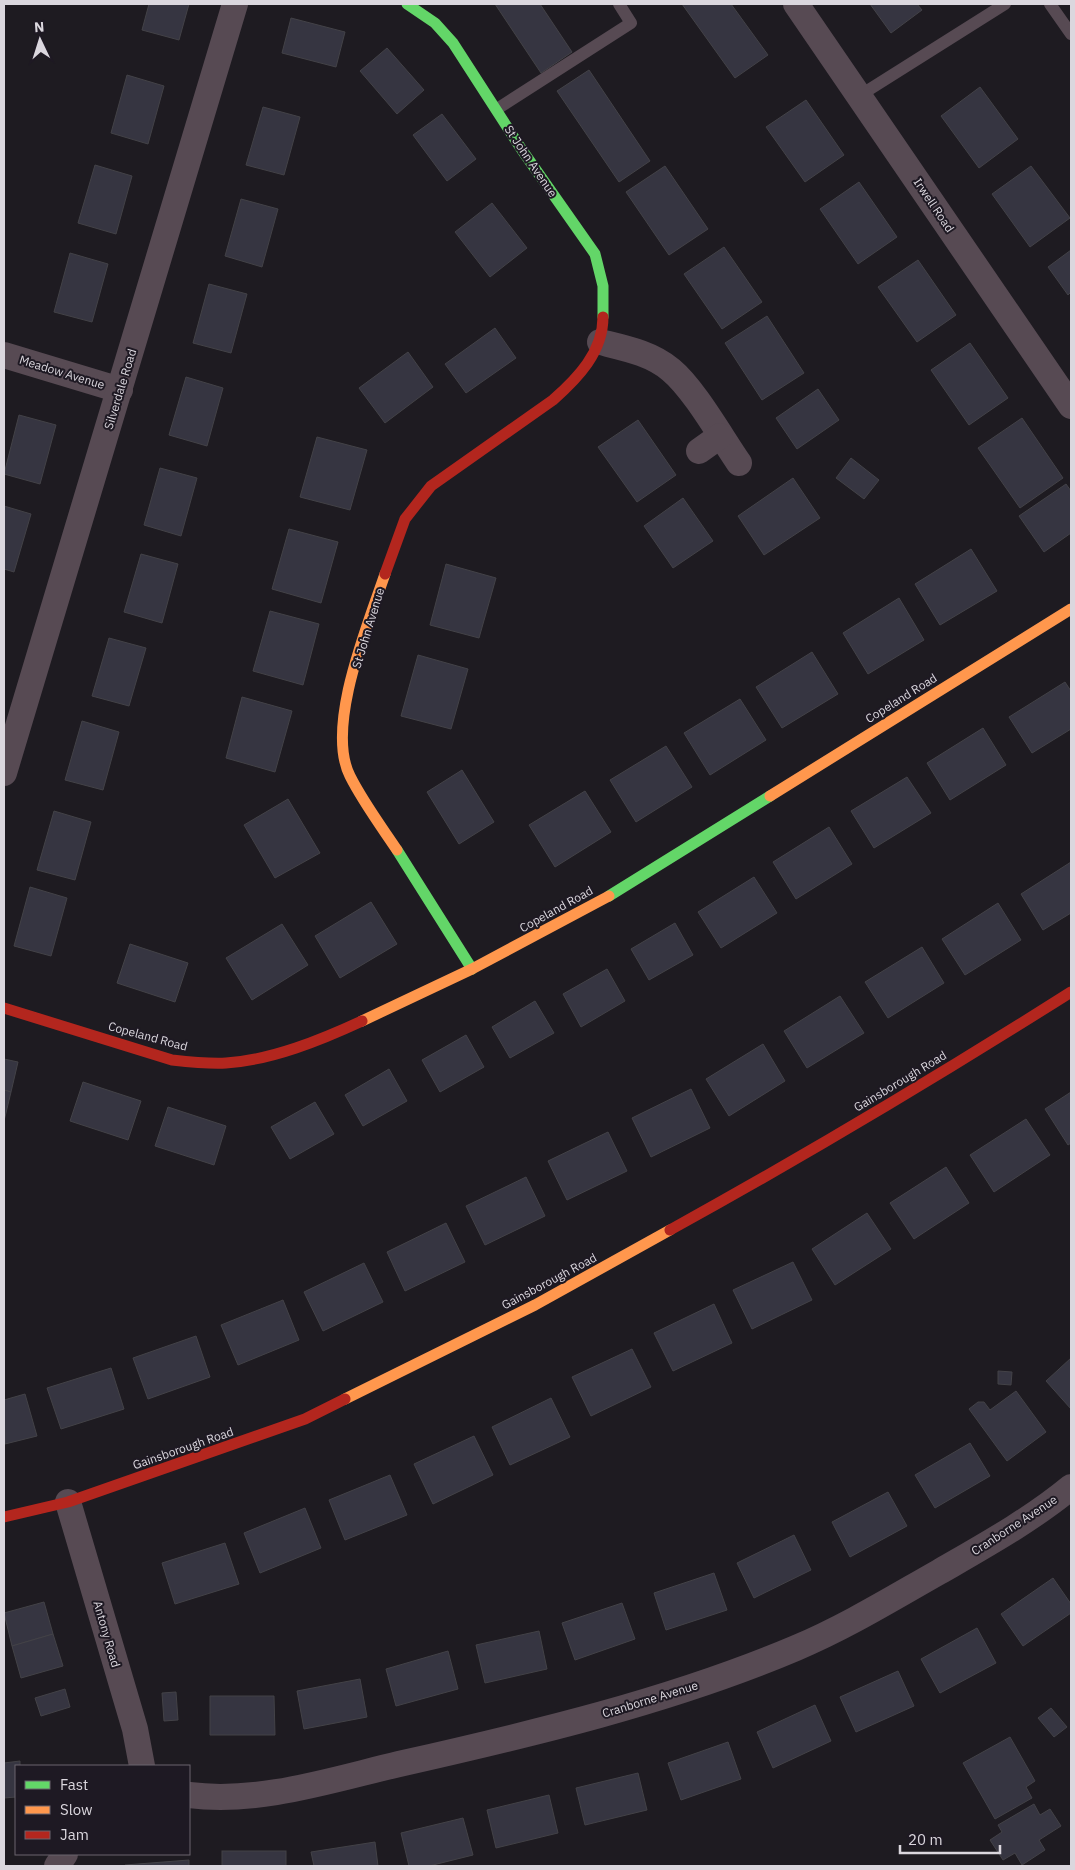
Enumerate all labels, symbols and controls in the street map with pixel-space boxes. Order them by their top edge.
north arrow [15,15,65,65]
text: N [33,18,45,36]
street label: St John Avenue [501,122,561,200]
street label: Irwell Road [910,175,958,235]
street label: Silverdale Road [101,347,139,431]
street label: Meadow Avenue [17,352,107,392]
street label: St John Avenue [349,586,387,670]
street label: Copeland Road [862,670,940,726]
street label: Copeland Road [517,883,595,935]
street label: Copeland Road [107,1018,189,1054]
street label: Gainsborough Road [851,1047,949,1115]
street label: Gainsborough Road [499,1250,599,1312]
street label: Gainsborough Road [131,1424,235,1472]
street label: Cranborne Avenue [968,1491,1060,1558]
street label: Antony Road [90,1599,124,1669]
street label: Cranborne Avenue [600,1677,700,1721]
legend [15,1765,190,1855]
text: Fast [60,1775,88,1794]
text: Slow [60,1800,93,1819]
scale bar [900,1822,1000,1854]
text: Jam [60,1825,89,1844]
text: 20 m [908,1830,943,1849]

